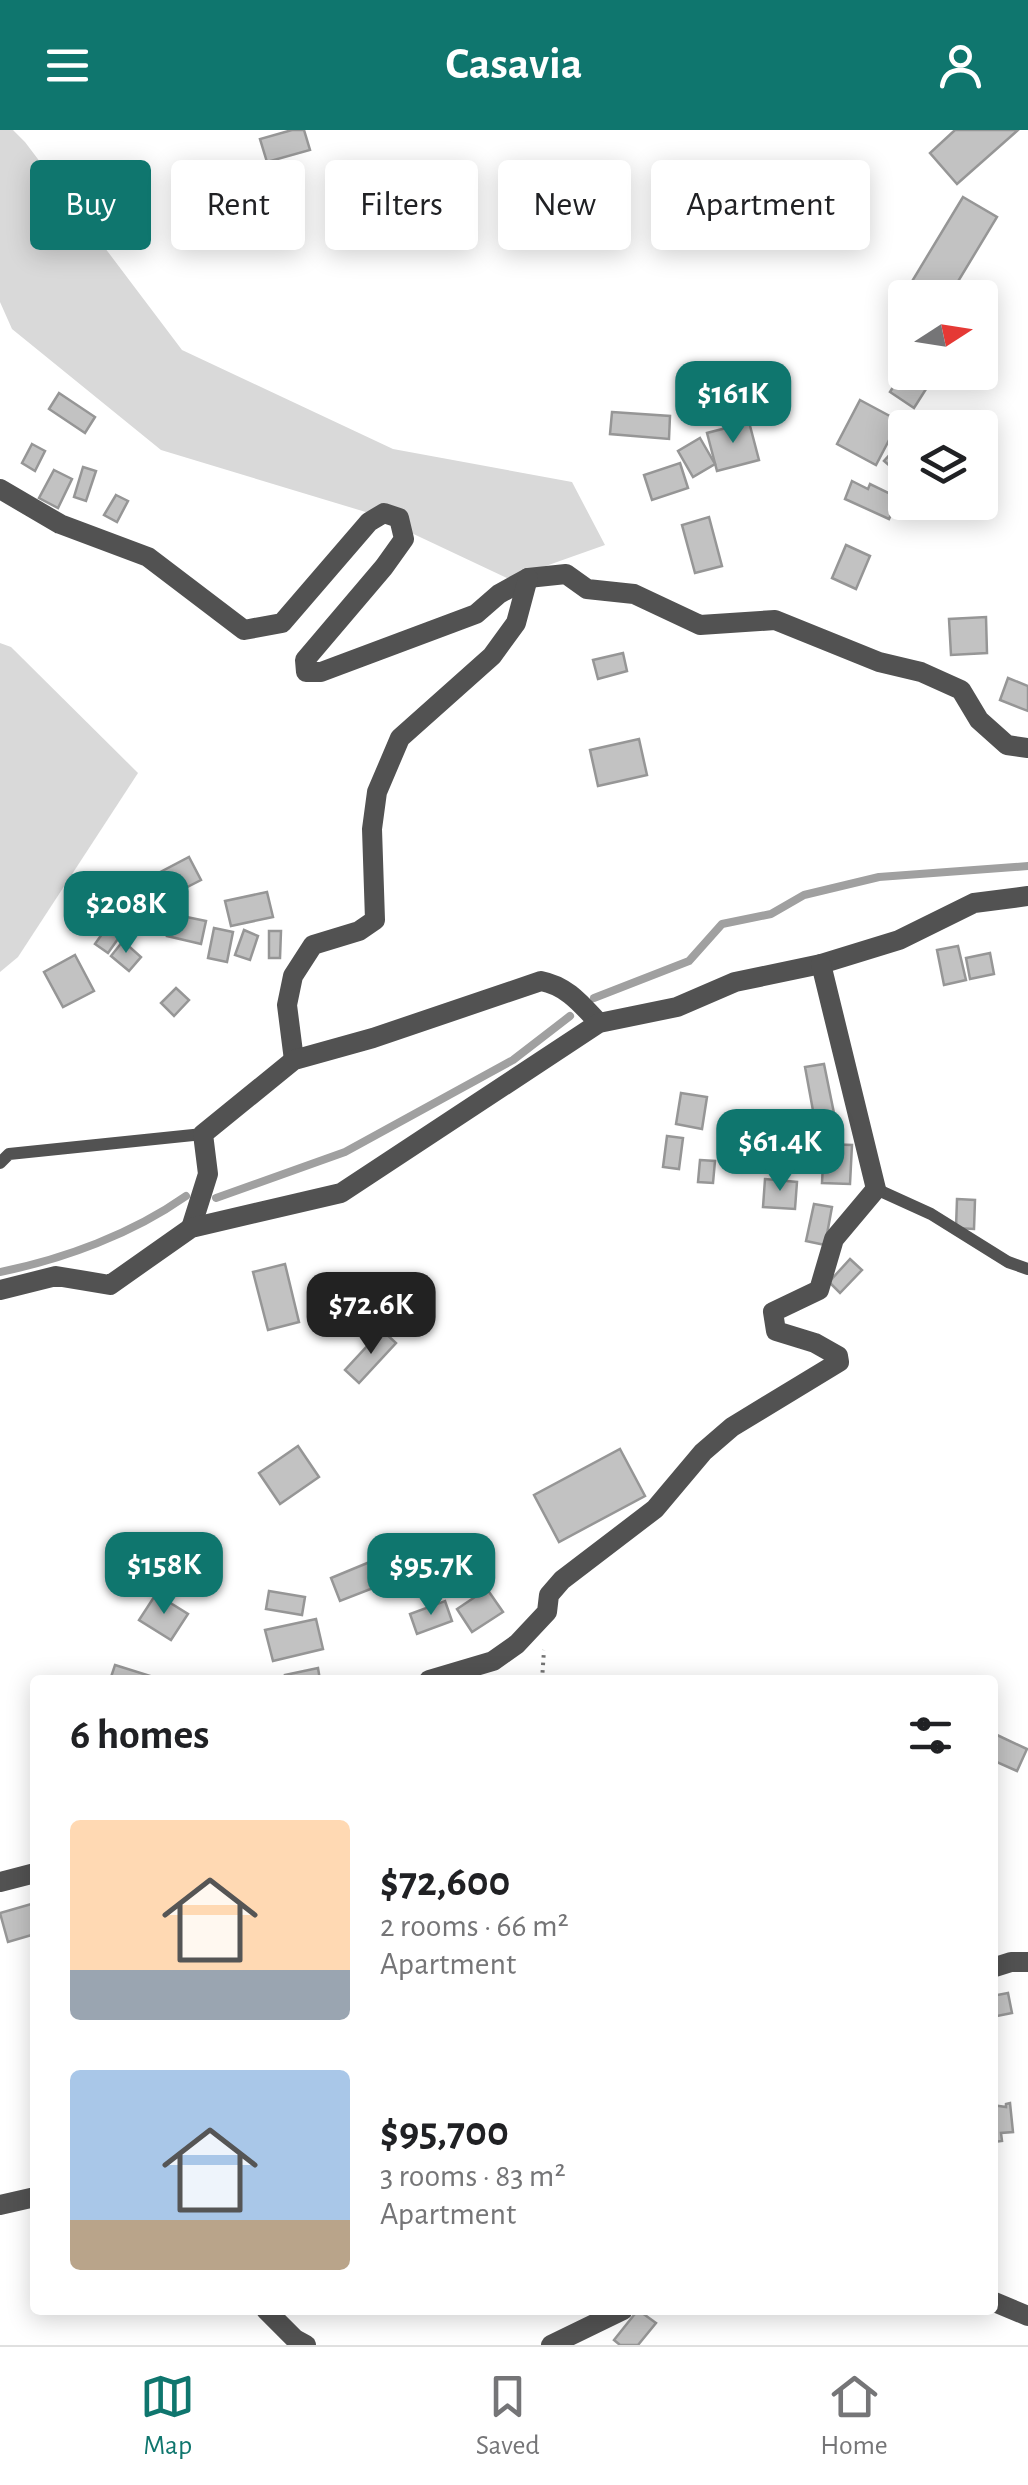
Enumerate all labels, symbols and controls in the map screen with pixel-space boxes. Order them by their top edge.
icon: menu [40,38,95,93]
icon: person [933,38,988,93]
text: Casavia [446,42,582,87]
chip: Buy [30,160,151,250]
chip: Rent [171,160,305,250]
chip: Filters [325,160,478,250]
chip: New [498,160,631,250]
chip: Apartment [651,160,870,250]
north arrow [888,280,998,390]
map controls [888,280,998,520]
pin: $161K [663,361,803,446]
text: $161K [697,377,769,409]
button: layers [888,410,998,520]
pin: $208K [56,871,196,956]
text: $208K [86,887,166,919]
pin: $61.4K [699,1109,861,1194]
text: $61.4K [738,1125,822,1157]
pin: $72.6K [290,1272,452,1357]
text: $72.6K [329,1288,413,1320]
pin: $158K [94,1532,234,1617]
pin: $95.7K [350,1533,512,1618]
text: $158K [127,1548,201,1580]
text: $95.7K [389,1549,473,1581]
icon: filters [903,1708,958,1763]
text: 6 homes [70,1714,209,1756]
icon: home [150,1860,270,1980]
text: $72,600 [380,1861,511,1903]
text: 2 rooms · 66 m² [380,1910,569,1942]
text: Apartment [380,1948,516,1980]
icon: home [150,2110,270,2230]
text: $95,700 [380,2111,509,2153]
text: 3 rooms · 83 m² [380,2160,566,2192]
text: Apartment [380,2198,516,2230]
tab: Map [140,2369,195,2463]
tab: Saved [476,2369,540,2463]
tab: Home [820,2369,888,2463]

